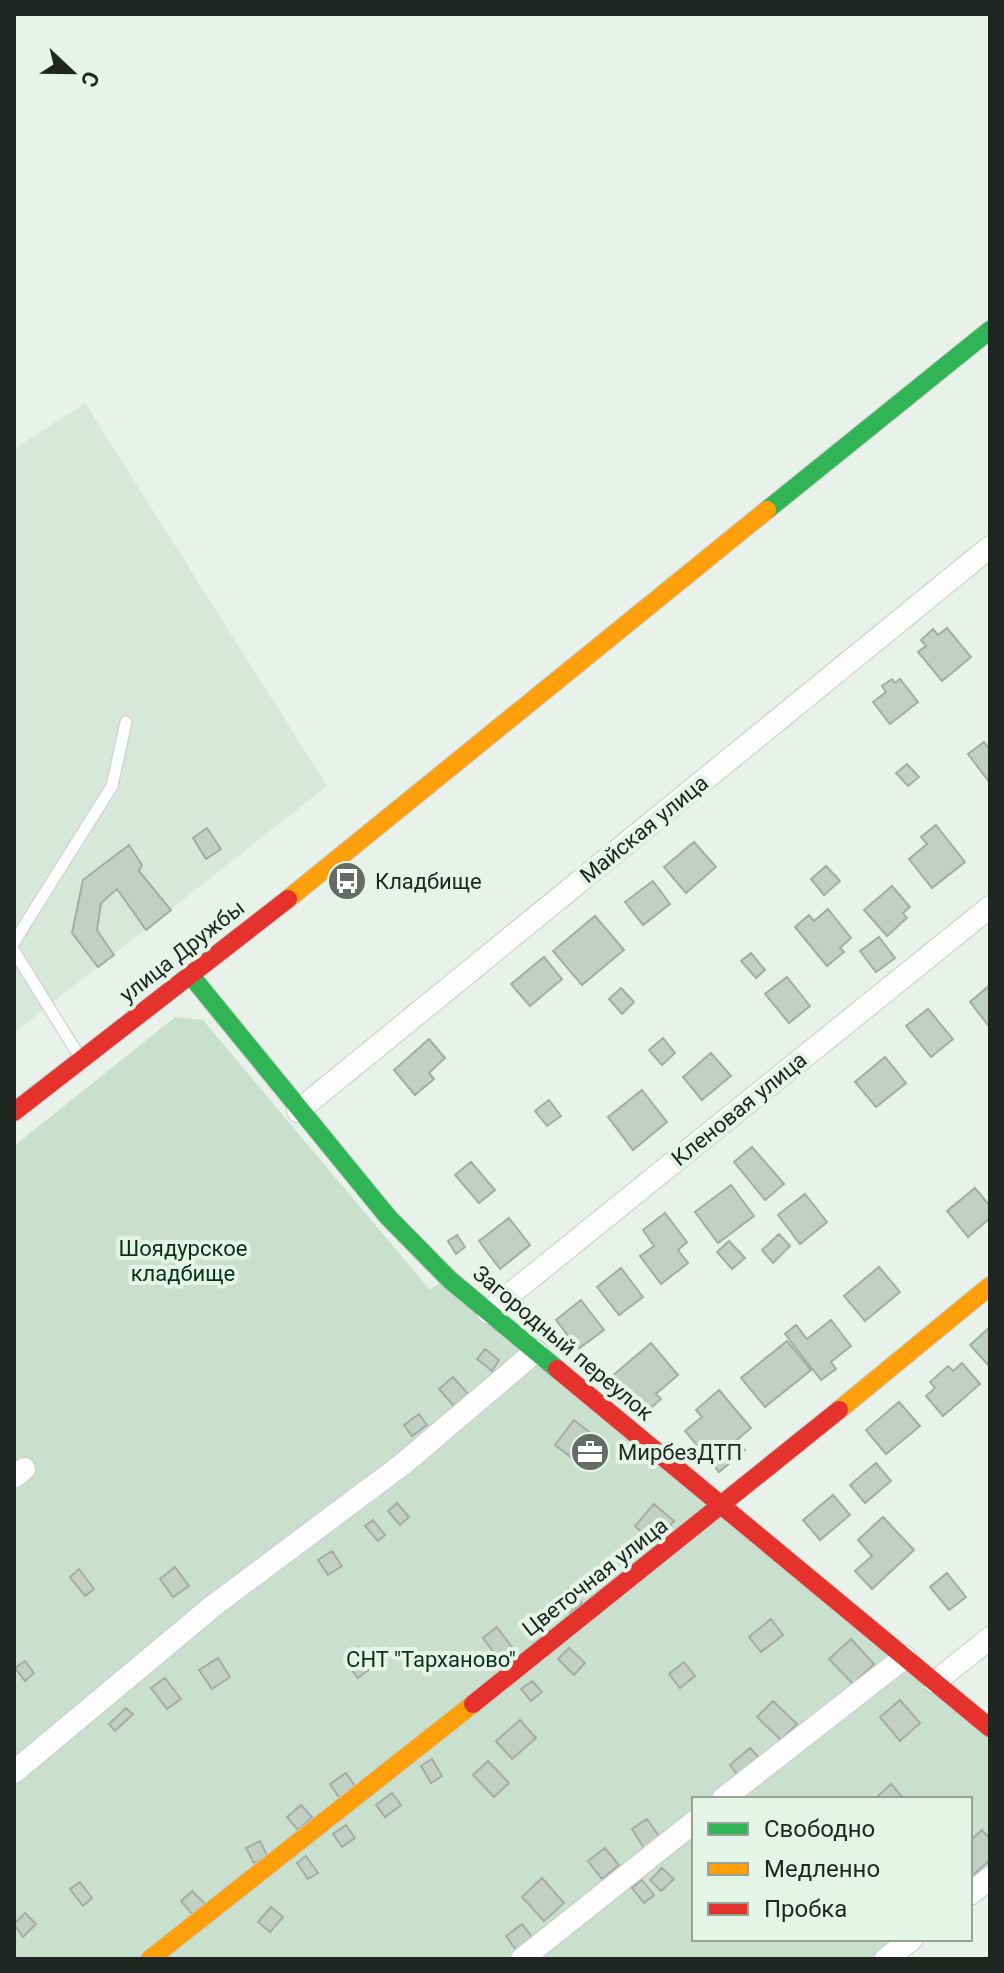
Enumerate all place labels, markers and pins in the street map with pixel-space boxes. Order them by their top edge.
bus stop icon: Кладбище [326,860,368,902]
place label: Кладбище [375,869,482,894]
office icon: МирбезДТП [569,1431,611,1473]
place label: МирбезДТП [618,1440,742,1465]

